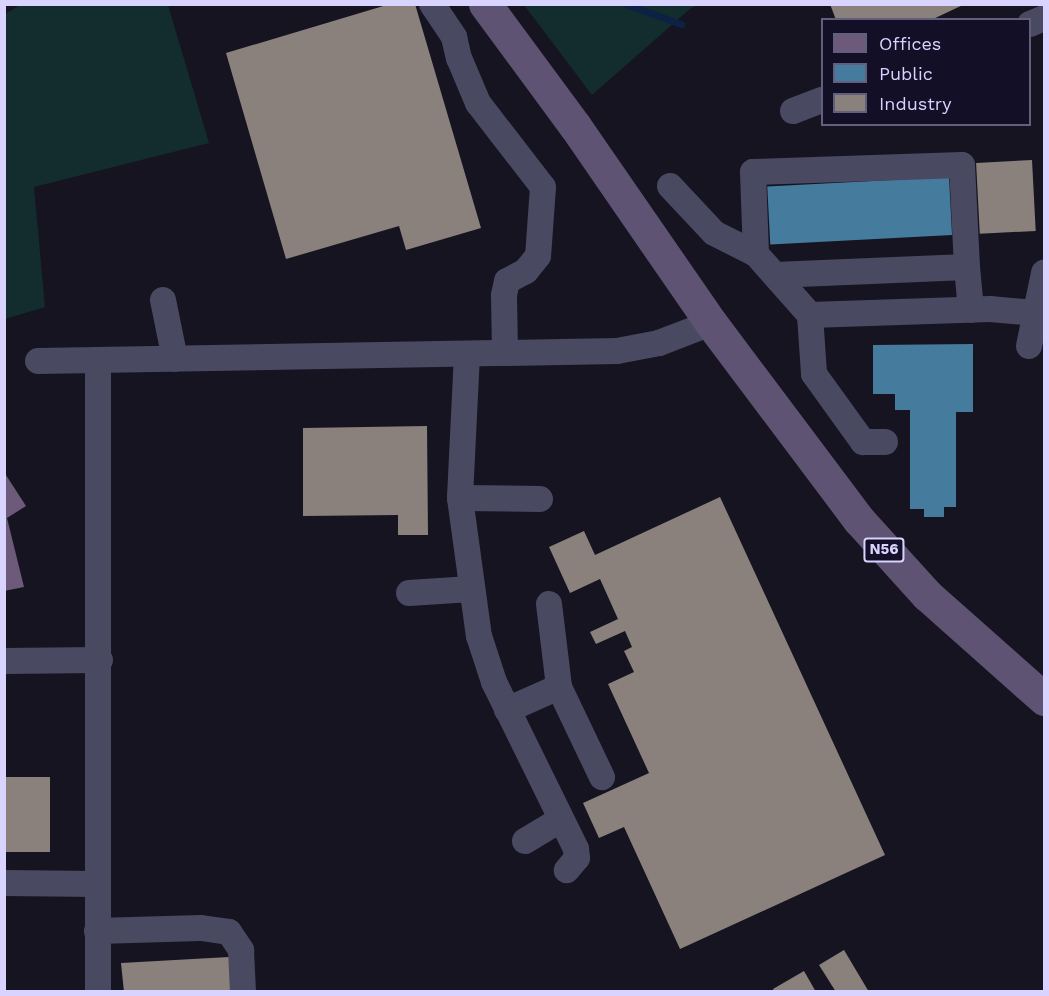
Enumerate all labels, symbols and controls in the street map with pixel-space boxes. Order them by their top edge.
legend [821,18,1031,126]
text: Offices [879,33,941,54]
text: Public [879,63,933,84]
text: Industry [879,93,951,114]
road number: N56 [863,538,905,562]

